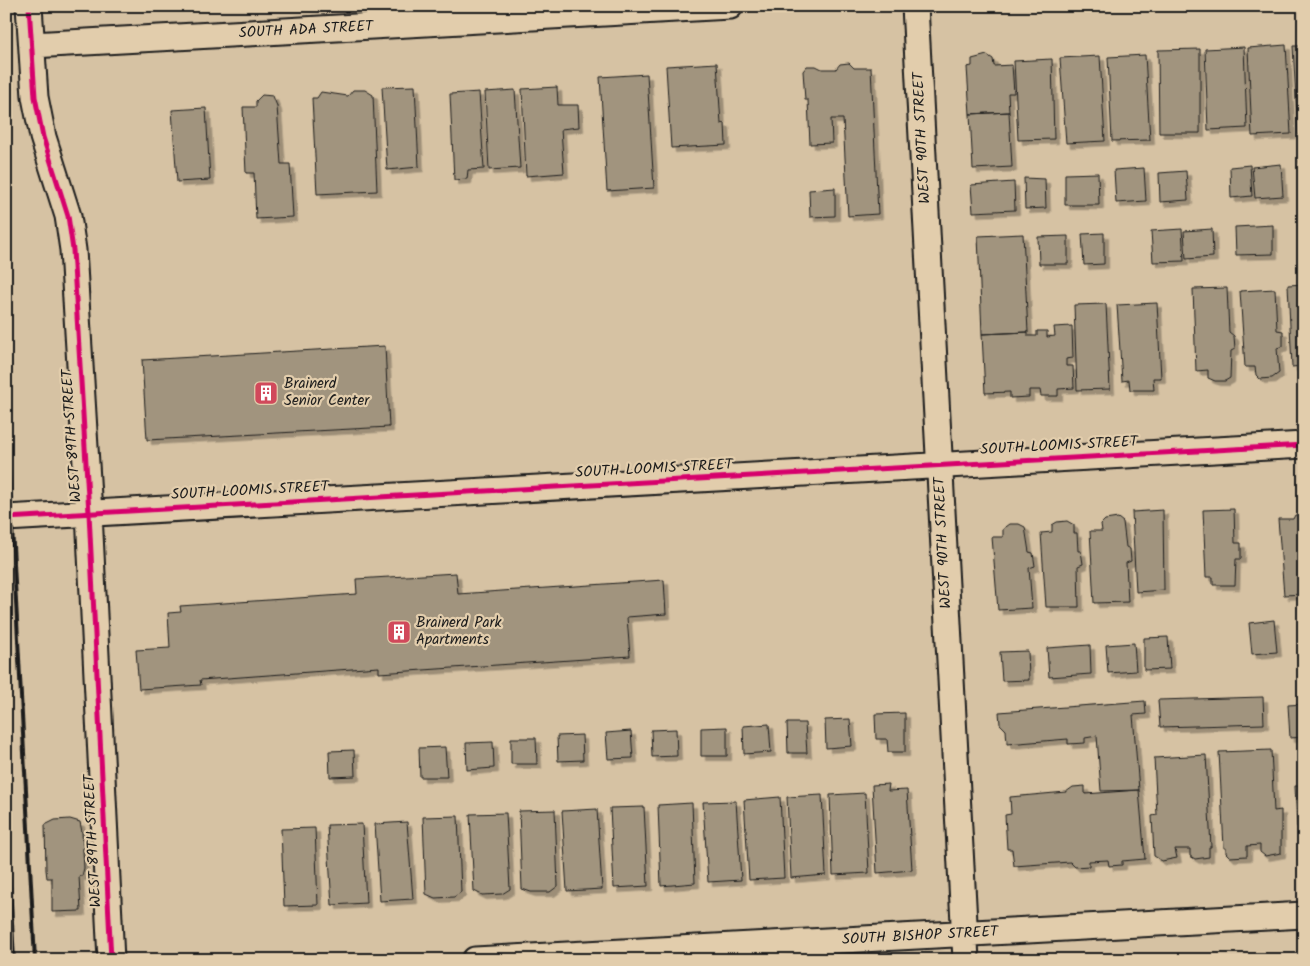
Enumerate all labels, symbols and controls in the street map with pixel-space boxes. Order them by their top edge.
street label: SOUTH ADA STREET [238,14,376,46]
street label: WEST 90TH STREET [906,70,937,204]
street label: WEST 89TH STREET [55,367,89,503]
place label: Brainerd Senior Center [284,372,370,413]
building icon: Brainerd Senior Center [253,380,279,406]
street label: SOUTH LOOMIS STREET [980,430,1140,462]
street label: SOUTH LOOMIS STREET [575,453,735,485]
street label: SOUTH LOOMIS STREET [171,475,331,507]
street label: WEST 90TH STREET [927,475,958,609]
place label: Brainerd Park Apartments [416,611,502,652]
building icon: Brainerd Park Apartments [386,619,412,645]
street label: WEST 89TH STREET [77,772,108,908]
street label: SOUTH BISHOP STREET [841,920,1001,952]

